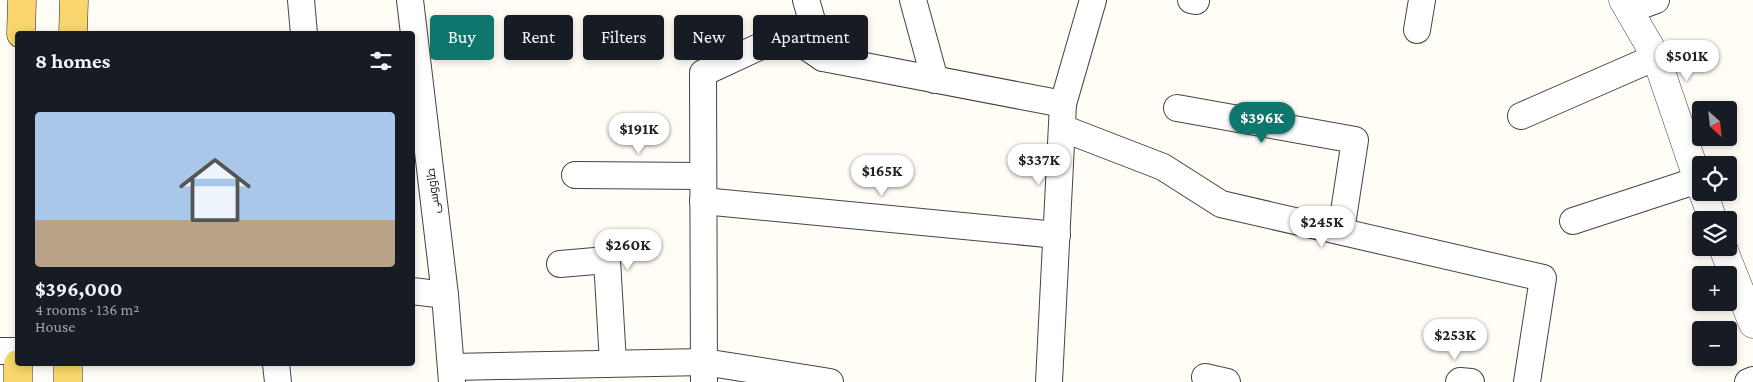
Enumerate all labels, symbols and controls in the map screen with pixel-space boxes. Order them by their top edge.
chip: Buy [430,15,494,60]
chip: Rent [504,15,573,60]
chip: Filters [583,15,664,60]
chip: New [674,15,743,60]
chip: Apartment [753,15,868,60]
pin: $501K [1652,39,1722,82]
icon: filters [367,47,395,75]
text: $501K [1666,47,1708,64]
text: 8 homes [35,49,110,73]
north arrow [1692,101,1738,146]
map controls [1692,101,1737,366]
pin: $396K [1227,102,1297,144]
text: $396K [1240,109,1284,126]
pin: $191K [604,112,674,155]
text: $191K [620,120,658,137]
pin: $337K [1004,144,1074,186]
icon: home [170,145,260,235]
text: $337K [1018,151,1060,168]
pin: $165K [847,154,917,197]
button: locate [1692,156,1737,201]
text: $165K [862,162,902,179]
street label: طاووسی [423,167,443,215]
pin: $245K [1287,206,1357,248]
button: layers [1692,211,1737,256]
text: $245K [1301,213,1343,230]
pin: $260K [593,228,663,271]
text: $260K [606,236,650,253]
button: + [1692,266,1737,311]
text: $396,000 [35,277,122,301]
text: 4 rooms · 136 m² [35,301,140,318]
text: House [35,318,75,335]
pin: $253K [1420,318,1490,361]
button: − [1692,321,1737,366]
text: $253K [1434,326,1476,343]

